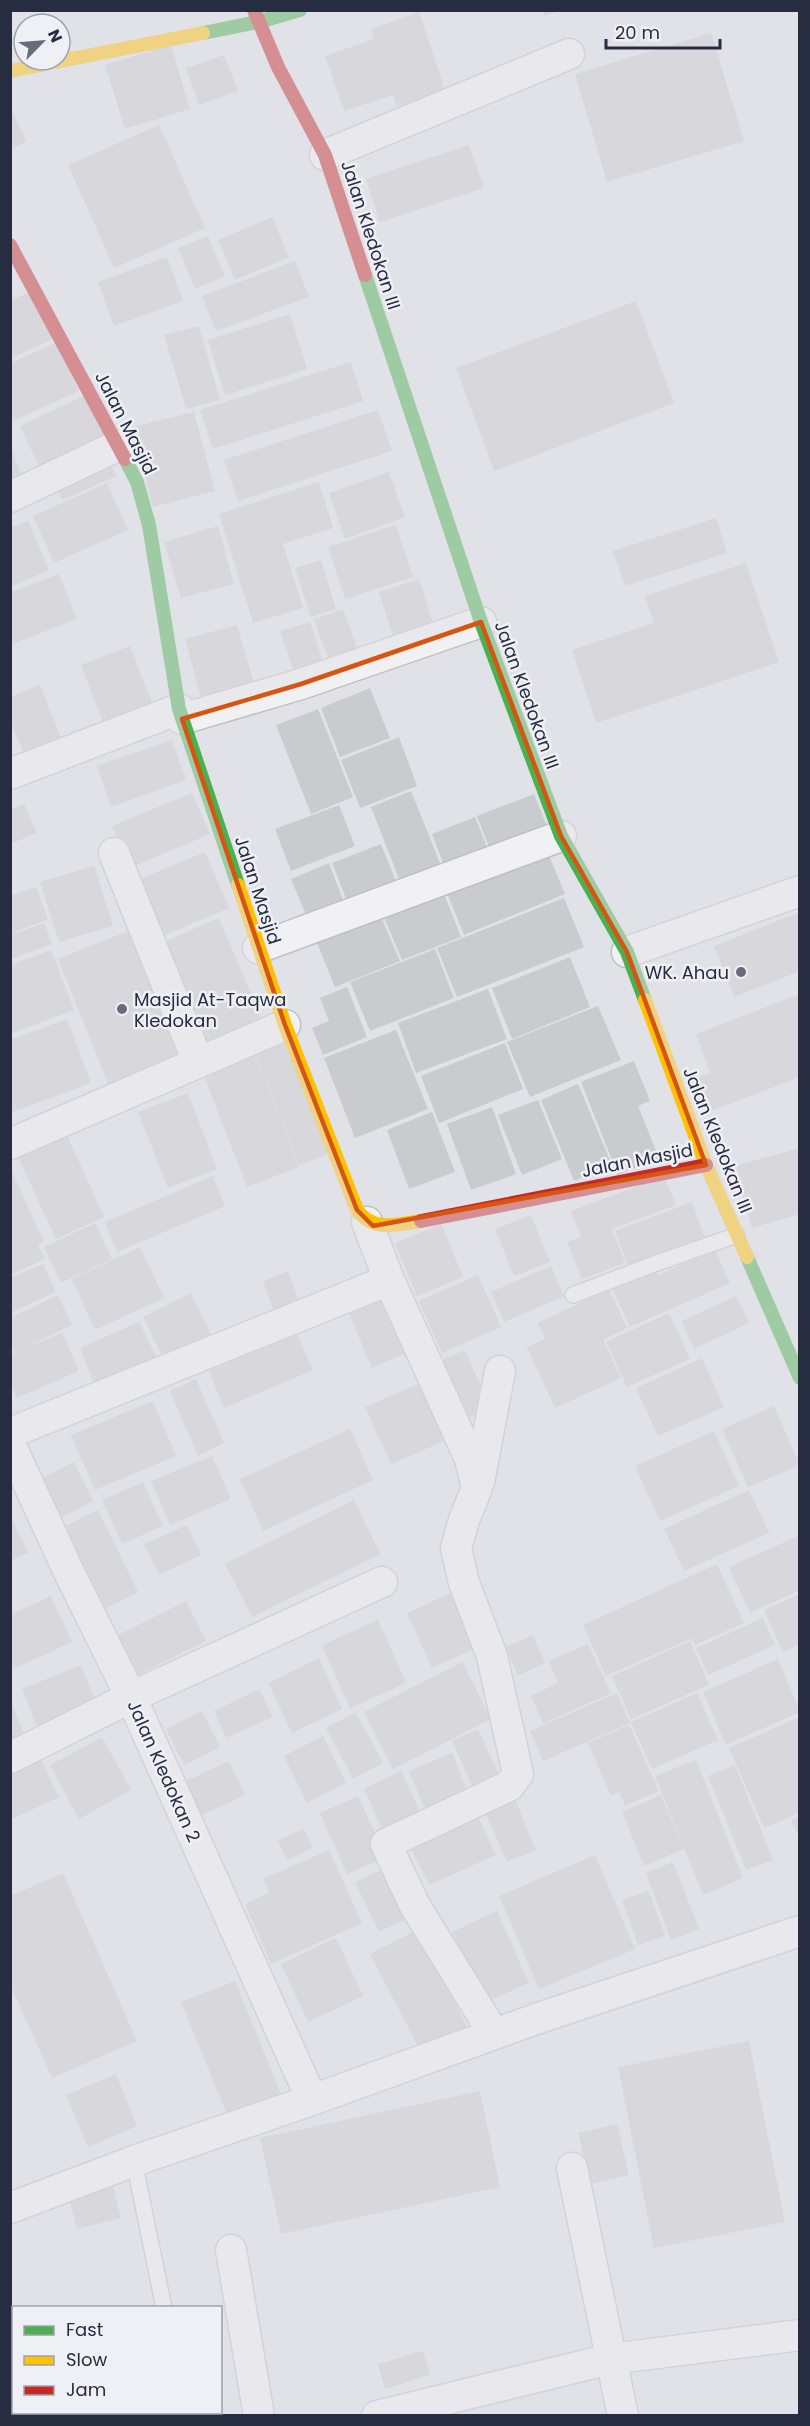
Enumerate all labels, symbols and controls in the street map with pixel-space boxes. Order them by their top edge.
north arrow [12,12,72,72]
scale bar [606,12,720,50]
text: 20 m [615,20,660,45]
text: N [42,26,68,46]
street label: Jalan Kledokan III [335,157,407,313]
street label: Jalan Masjid [89,367,163,479]
street label: Jalan Kledokan III [489,618,565,772]
street label: Jalan Masjid [229,833,287,947]
place label: WK. Ahau [645,960,729,985]
marker: WK. Ahau [734,965,748,979]
place label: Masjid At-Taqwa Kledokan [134,987,287,1033]
marker: Masjid At-Taqwa Kledokan [115,1002,129,1016]
street label: Jalan Kledokan III [677,1063,759,1217]
street label: Jalan Masjid [579,1137,695,1183]
street label: Jalan Kledokan 2 [122,1696,206,1846]
legend [12,2306,222,2414]
text: Fast [66,2317,103,2342]
text: Slow [66,2347,108,2372]
text: Jam [66,2377,106,2402]

